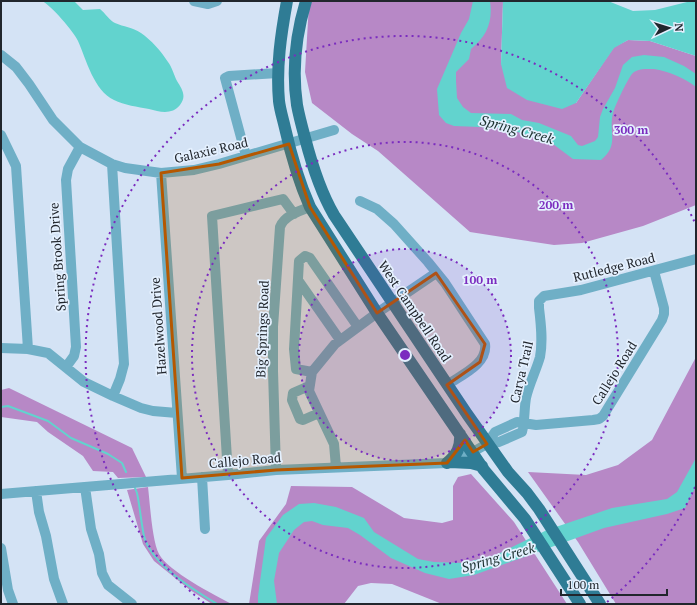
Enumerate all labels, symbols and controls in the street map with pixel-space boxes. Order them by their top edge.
north arrow [649,8,689,48]
text: N [672,23,686,33]
water label: Spring Creek [478,110,556,148]
text: 300 m [614,122,648,137]
street label: Galaxie Road [172,133,250,167]
text: 200 m [539,197,573,212]
street label: Spring Brook Drive [44,202,70,312]
street label: Rutledge Road [571,248,657,286]
street label: West Campbell Road [374,257,456,365]
text: 100 m [463,272,497,287]
street label: Hazelwood Drive [146,277,170,375]
street label: Big Springs Road [251,280,273,378]
street label: Callejo Road [587,338,641,408]
street label: Carya Trail [505,339,537,405]
centre of rings [398,348,412,362]
street label: Callejo Road [208,448,282,472]
water label: Spring Creek [459,537,537,577]
scale bar [561,571,667,597]
text: 100 m [567,577,600,592]

